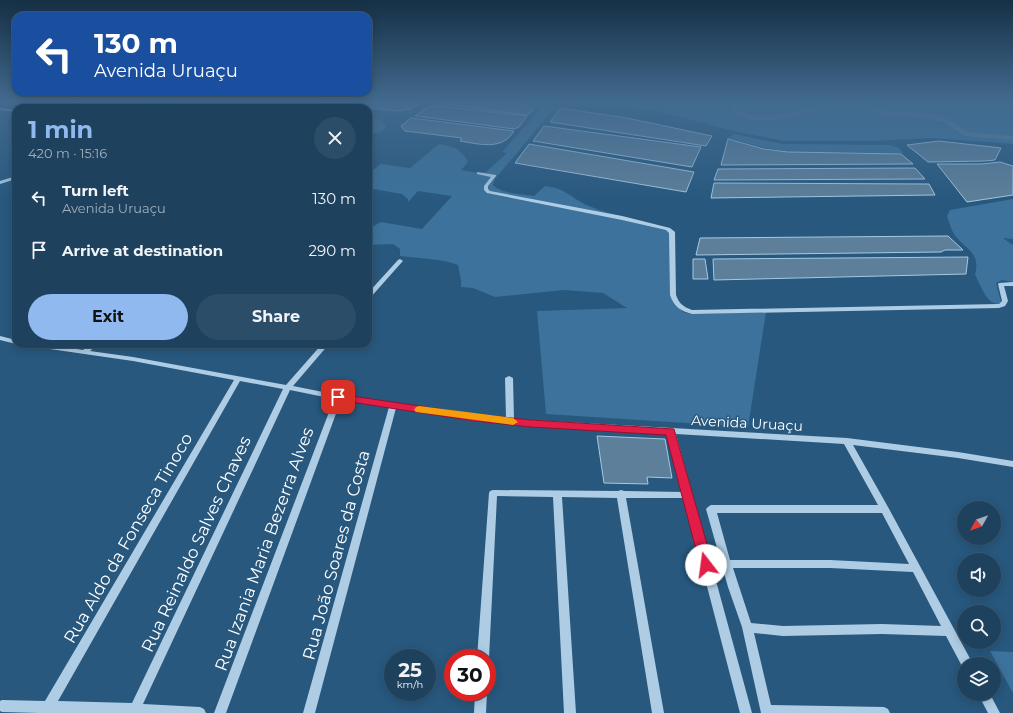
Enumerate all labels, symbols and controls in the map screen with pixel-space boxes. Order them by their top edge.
text: 130 m [94,26,178,60]
icon: left [28,28,80,80]
text: Avenida Uruaçu [94,60,238,82]
text: 1 min [28,115,93,144]
button: close [314,117,356,159]
text: 420 m · 15:16 [28,145,107,161]
text: Turn left [62,181,129,200]
icon: left [28,187,50,209]
text: 130 m [312,189,356,208]
text: Avenida Uruaçu [62,200,166,216]
icon: arrive [28,239,50,261]
text: Arrive at destination [62,241,223,260]
text: 290 m [309,241,356,260]
button: Exit [28,294,188,340]
button: Share [196,294,356,340]
pin [321,380,355,414]
icon: arrive [327,386,349,408]
street label: Avenida Uruaçu [691,411,803,435]
street label: Rua Izania Maria Bezerra Alves [210,424,318,674]
street label: Rua Aldo da Fonseca Tinoco [59,429,197,647]
street label: Rua Reinaldo Salves Chaves [137,433,255,655]
street label: Rua João Soares da Costa [298,448,374,662]
north arrow [957,501,1001,545]
map controls [957,501,1001,701]
position arrow [685,544,727,586]
button: sound [957,553,1001,597]
button: search [957,605,1001,649]
speed limit sign: 30 [444,649,496,701]
button: layers [957,657,1001,701]
text: 25 [398,658,422,682]
text: km/h [397,678,423,691]

